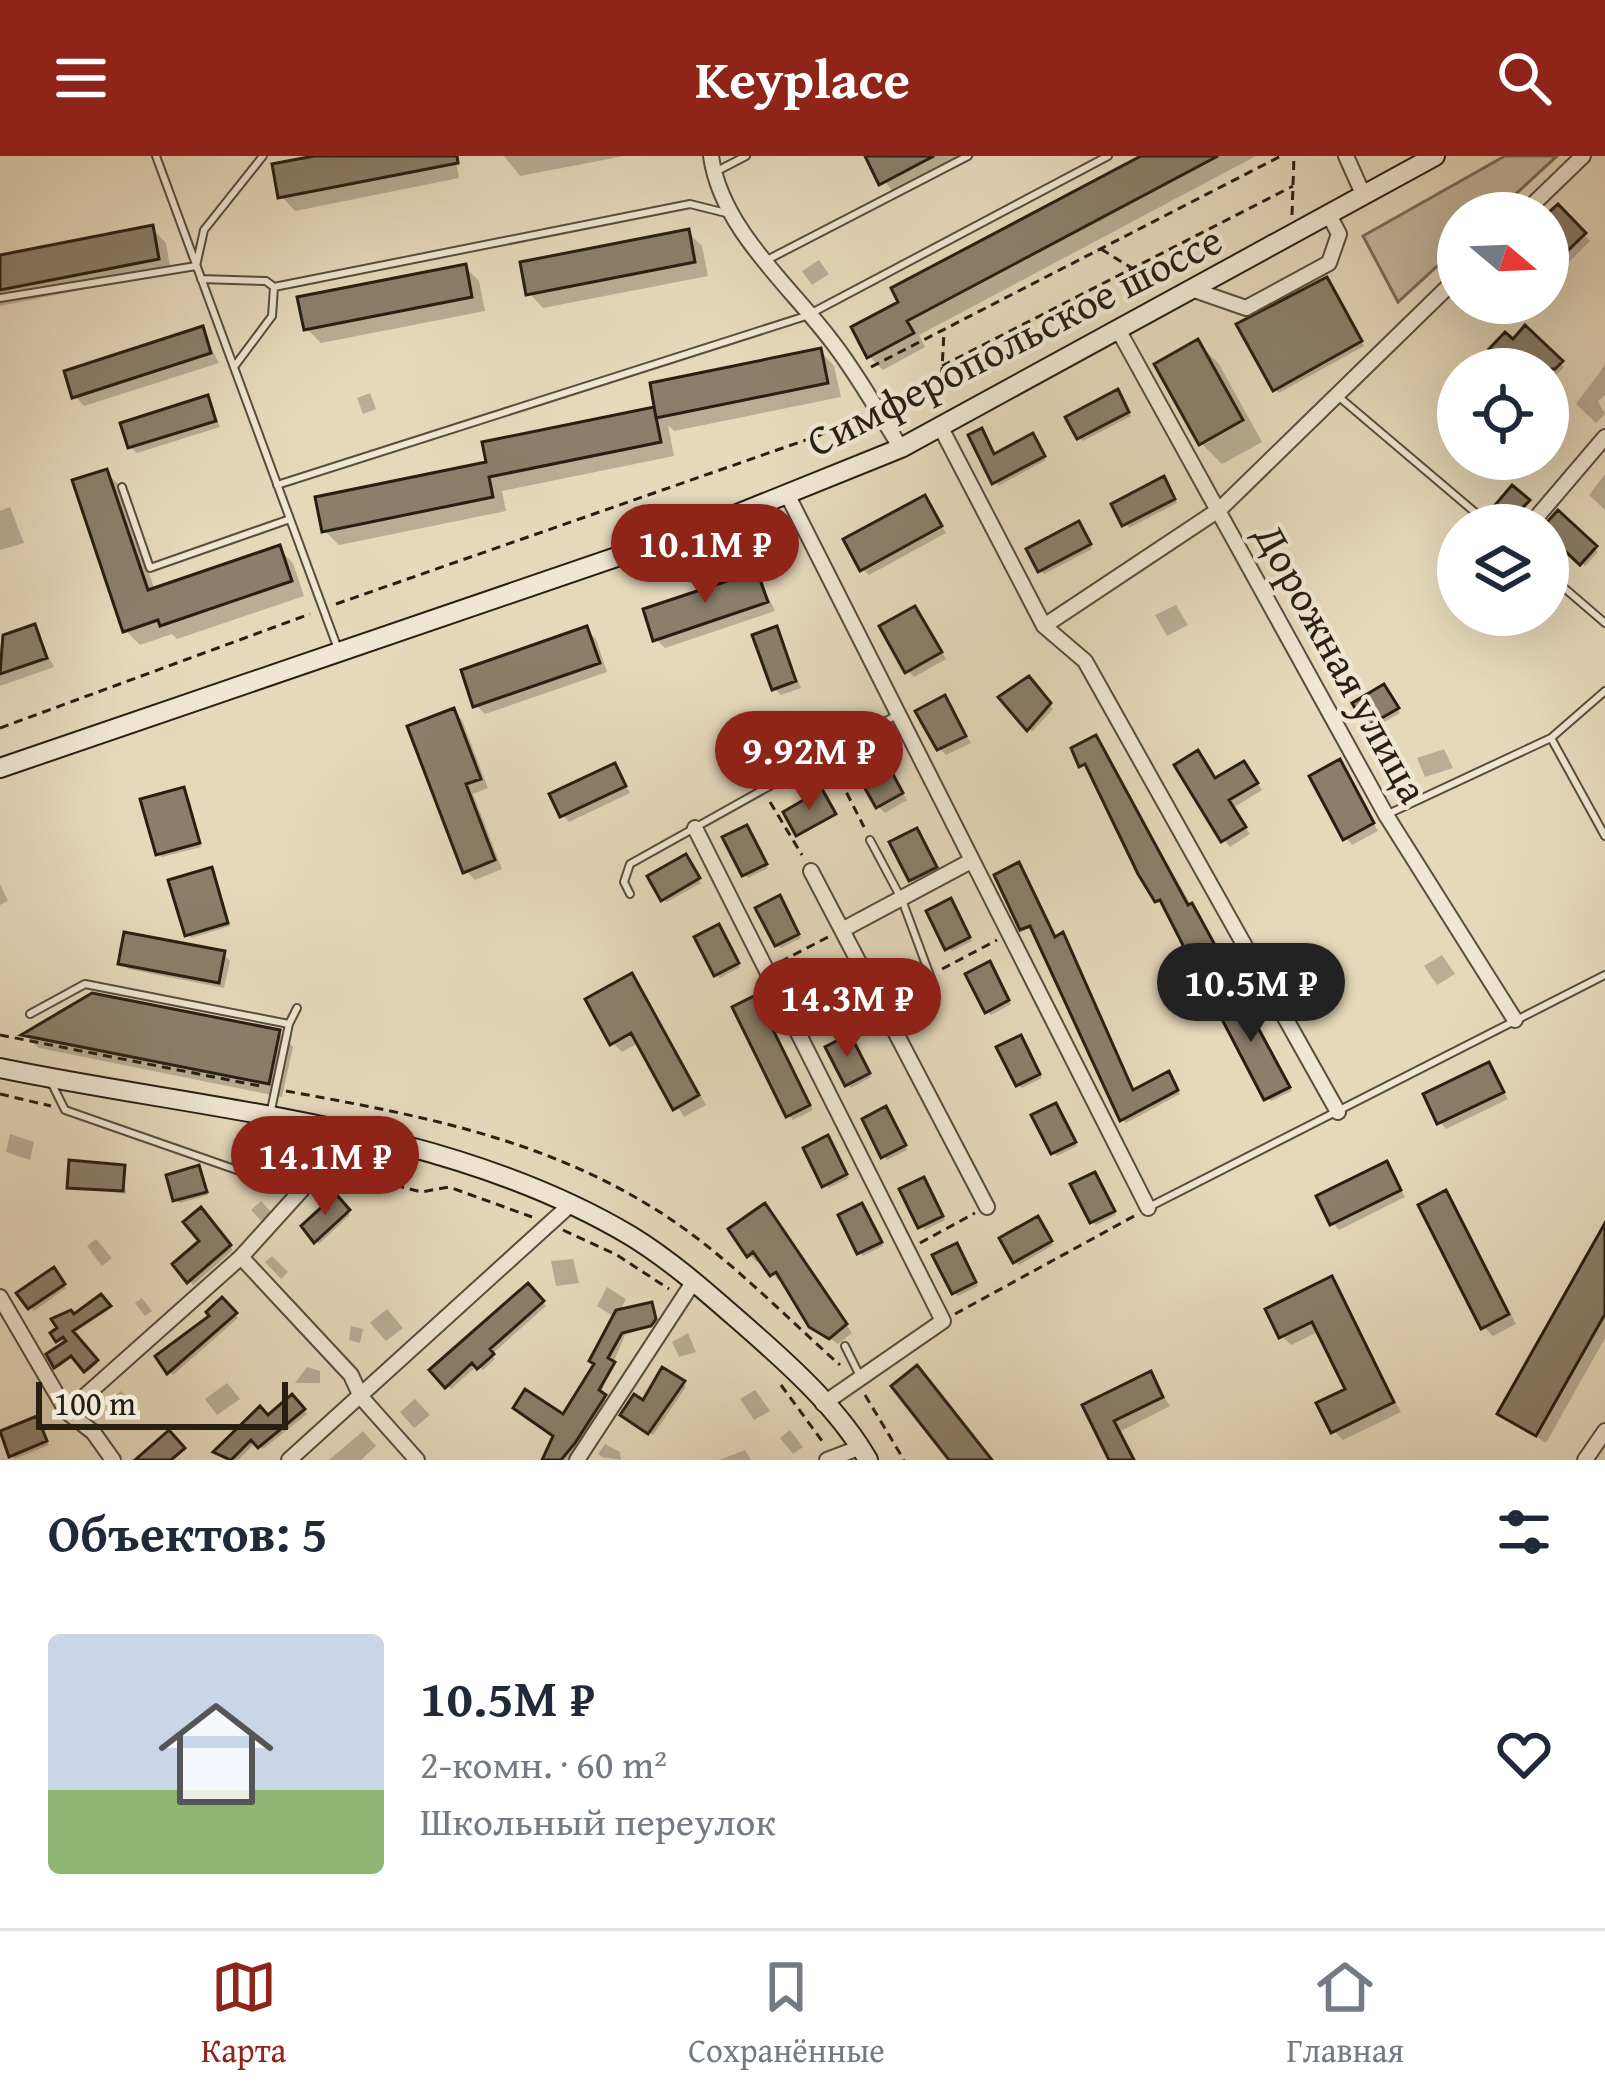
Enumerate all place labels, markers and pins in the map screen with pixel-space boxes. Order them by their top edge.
pin: 10.1M ₽ [594,504,816,606]
pin: 9.92M ₽ [698,711,920,813]
pin: 10.5M ₽ [1140,943,1362,1045]
pin: 14.3M ₽ [736,958,958,1060]
pin: 14.1M ₽ [214,1116,436,1218]

